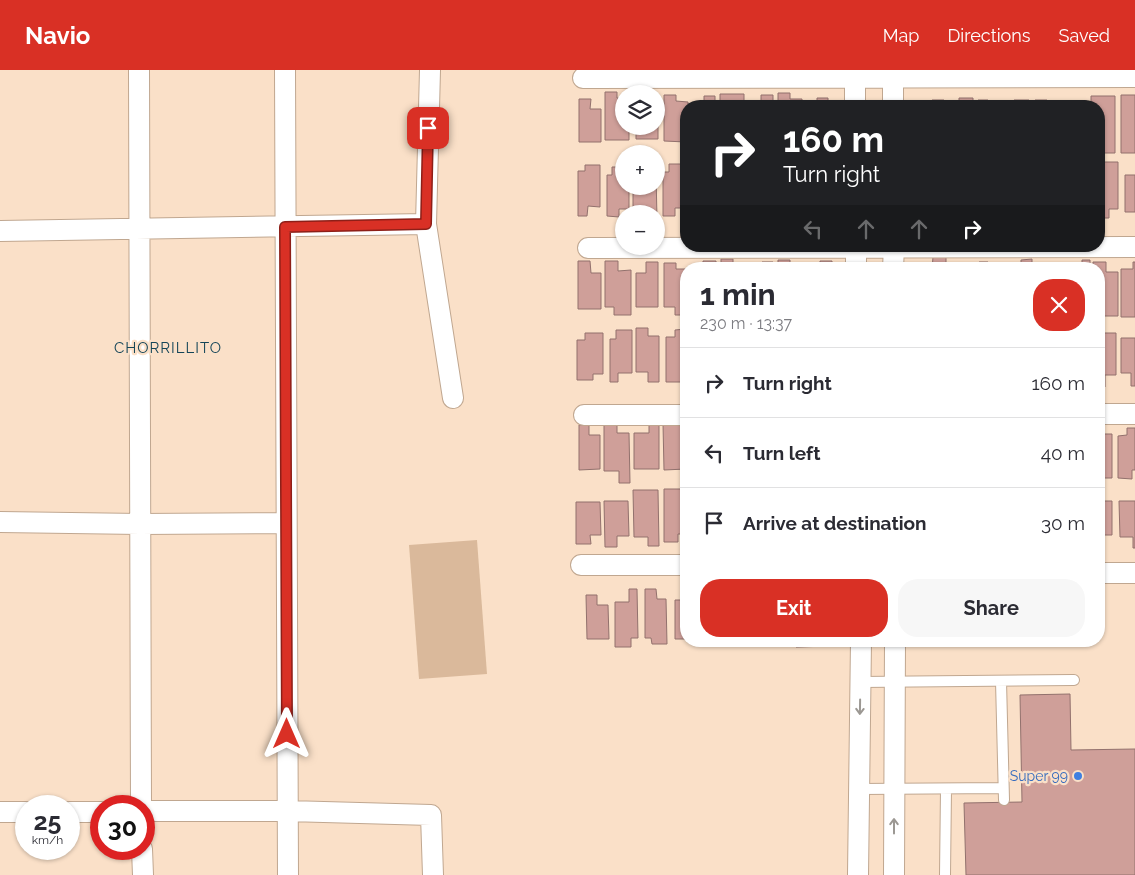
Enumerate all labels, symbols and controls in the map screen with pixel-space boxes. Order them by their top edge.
text: Navio [25,21,90,50]
text: Map [883,25,919,46]
text: Directions [947,25,1031,46]
text: Saved [1059,25,1110,46]
map controls [615,85,665,255]
button: layers [615,85,665,135]
pin [407,107,449,149]
icon: arrive [414,114,442,142]
text: 160 m [783,119,884,160]
icon: right [700,120,765,185]
button: + [615,145,665,195]
text: Turn right [783,161,880,187]
button: − [615,205,665,255]
icon: left [799,215,827,243]
icon: ahead [852,215,880,243]
icon: ahead [905,215,933,243]
icon: right [958,215,986,243]
text: 1 min [700,277,776,312]
button: close [1033,279,1085,331]
text: 230 m · 13:37 [700,314,792,333]
district label: CHORRILLITO [114,339,222,357]
icon: right [700,369,728,397]
text: Turn right [743,372,832,394]
text: 160 m [1031,372,1085,394]
icon: left [700,439,728,467]
text: Turn left [743,442,820,464]
text: 40 m [1041,442,1085,464]
icon: arrive [700,509,728,537]
text: Arrive at destination [743,512,927,534]
text: 30 m [1041,512,1085,534]
button: Exit [700,579,888,637]
button: Share [898,579,1085,637]
one-way arrow [855,699,865,715]
position arrow [260,707,312,759]
place label: Super 99 [1010,768,1068,784]
marker: Super 99 [1072,770,1084,782]
speed limit sign: 30 [90,795,155,860]
text: 25 [34,806,61,836]
one-way arrow [889,819,899,835]
text: km/h [32,833,63,847]

